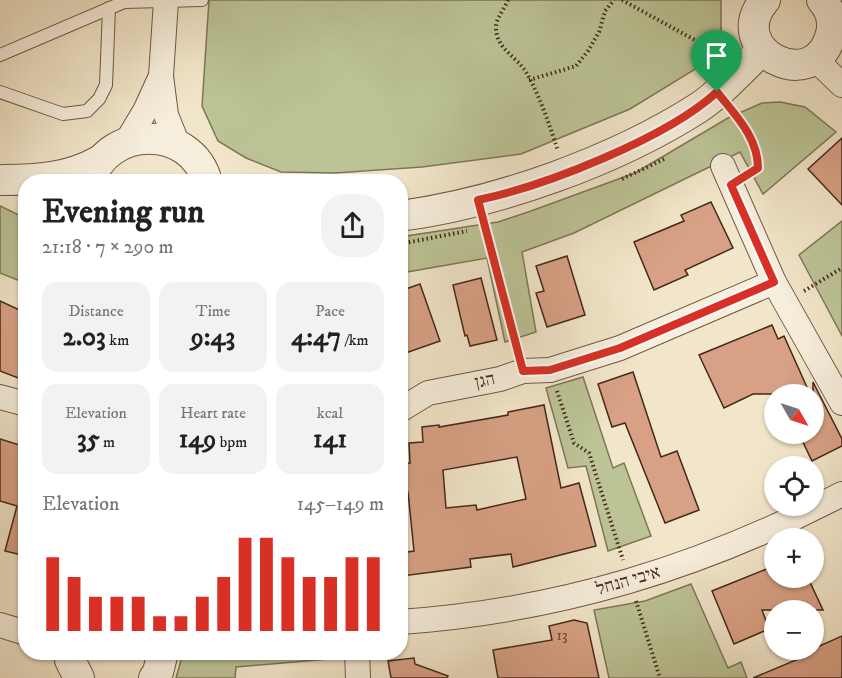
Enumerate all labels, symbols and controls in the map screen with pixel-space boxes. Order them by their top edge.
pin [691,30,742,92]
icon: arrive [700,39,733,72]
text: Evening run [42,192,204,233]
button: share [321,194,384,257]
text: 21:18 · 7 × 290 m [42,235,174,260]
text: Distance [68,301,124,321]
text: Time [196,301,230,321]
text: Pace [315,301,345,321]
text: 2.03 [63,321,106,354]
text: 9:43 [191,321,235,354]
text: 4:47 [291,321,341,354]
text: km [106,330,129,350]
text: /km [341,330,369,350]
street label: הגן [473,368,497,394]
north arrow [764,384,824,444]
map controls [764,384,824,660]
text: Elevation [65,403,127,423]
text: Heart rate [180,403,246,423]
text: kcal [317,403,343,423]
text: 35 [77,423,100,456]
text: 149 [179,423,216,456]
text: 141 [313,423,347,456]
text: m [100,432,115,452]
text: bpm [216,432,247,452]
button: locate [764,456,824,516]
text: Elevation [42,492,119,517]
text: 145–149 m [297,492,384,517]
button: + [764,528,824,588]
street label: איבי הנחל [593,561,663,601]
button: − [764,600,824,660]
house number: 13 [556,626,568,645]

